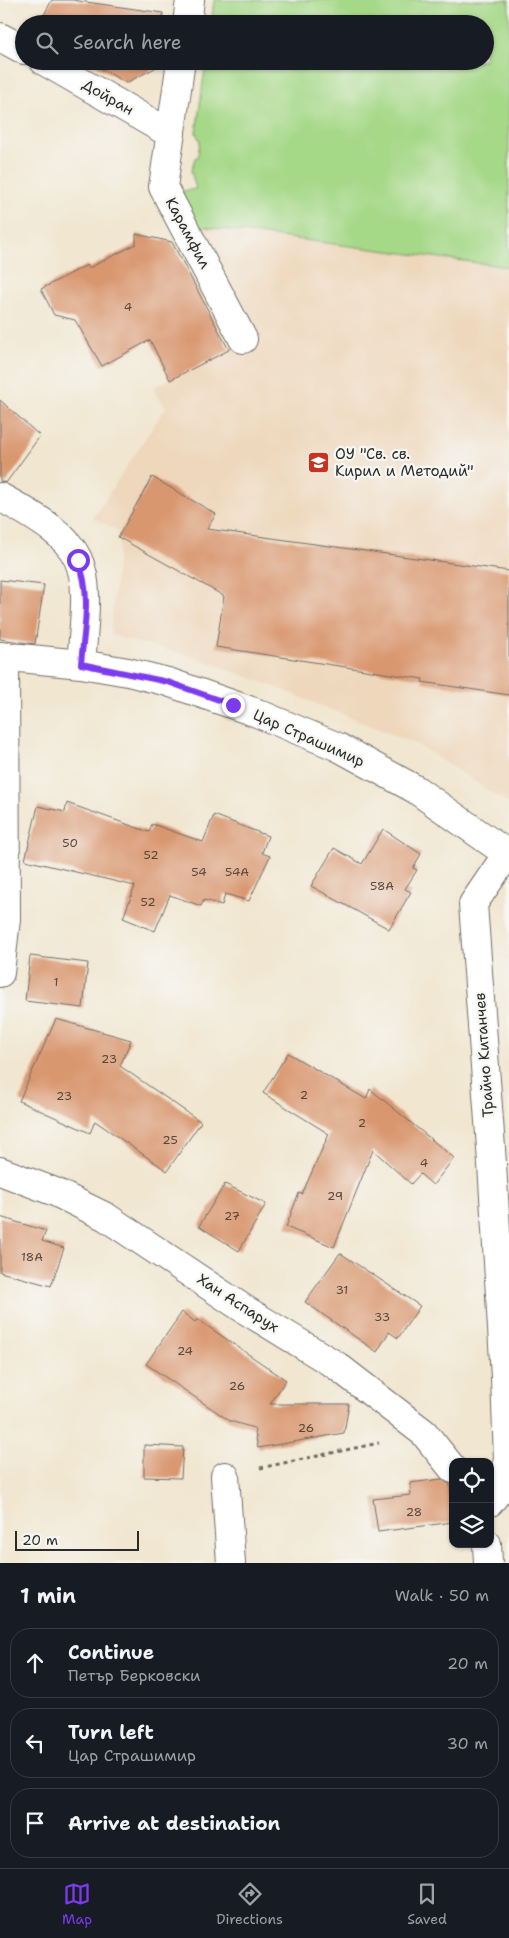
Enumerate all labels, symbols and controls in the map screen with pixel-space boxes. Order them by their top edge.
search box [15,15,494,70]
icon: search [33,29,61,57]
text: Search here [73,30,182,55]
street label: Дойран [79,74,137,120]
street label: Карамфил [161,194,215,273]
house number: 4 [124,299,132,315]
place label: ОУ "Св. св. Кирил и Методий" [335,444,474,481]
school or university icon: ОУ "Св. св. Кирил и Методий" [307,451,331,475]
route start [67,549,90,572]
route end [222,694,245,717]
street label: Цар Страшимир [250,704,368,772]
house number: 50 [62,835,78,851]
house number: 52 [143,847,159,863]
house number: 54 [191,864,207,880]
house number: 54А [225,864,249,880]
house number: 58А [370,878,394,894]
house number: 52 [140,894,156,910]
house number: 1 [53,974,59,990]
street label: Трайчо Китанчев [470,992,498,1118]
house number: 23 [101,1051,117,1067]
house number: 2 [300,1087,308,1103]
house number: 23 [56,1088,72,1104]
house number: 2 [358,1115,366,1131]
house number: 25 [162,1132,178,1148]
house number: 4 [420,1155,428,1171]
house number: 29 [327,1188,343,1204]
house number: 27 [224,1208,240,1224]
house number: 18А [21,1249,43,1265]
street label: Хан Аспарух [193,1269,283,1337]
house number: 31 [336,1282,348,1298]
house number: 33 [374,1309,390,1325]
house number: 24 [177,1343,193,1359]
house number: 26 [229,1378,245,1394]
house number: 26 [298,1420,314,1436]
map controls [449,1458,494,1548]
button: locate [449,1458,494,1503]
button: layers [449,1503,494,1548]
house number: 28 [406,1504,422,1520]
scale bar [15,1528,139,1551]
text: 20 m [22,1531,58,1549]
text: 1 min [20,1582,76,1610]
text: Walk · 50 m [395,1585,489,1606]
text: Continue [68,1640,154,1665]
icon: ahead [21,1649,49,1677]
text: 20 m [447,1653,488,1674]
text: Петър Берковски [68,1665,200,1686]
text: Turn left [68,1720,154,1745]
icon: left [21,1729,49,1757]
text: 30 m [447,1733,488,1754]
text: Цар Страшимир [68,1745,196,1766]
icon: arrive [21,1809,49,1837]
text: Arrive at destination [68,1811,280,1836]
tab: Map [62,1880,92,1928]
tab: Directions [216,1880,283,1928]
tab: Saved [407,1880,447,1928]

